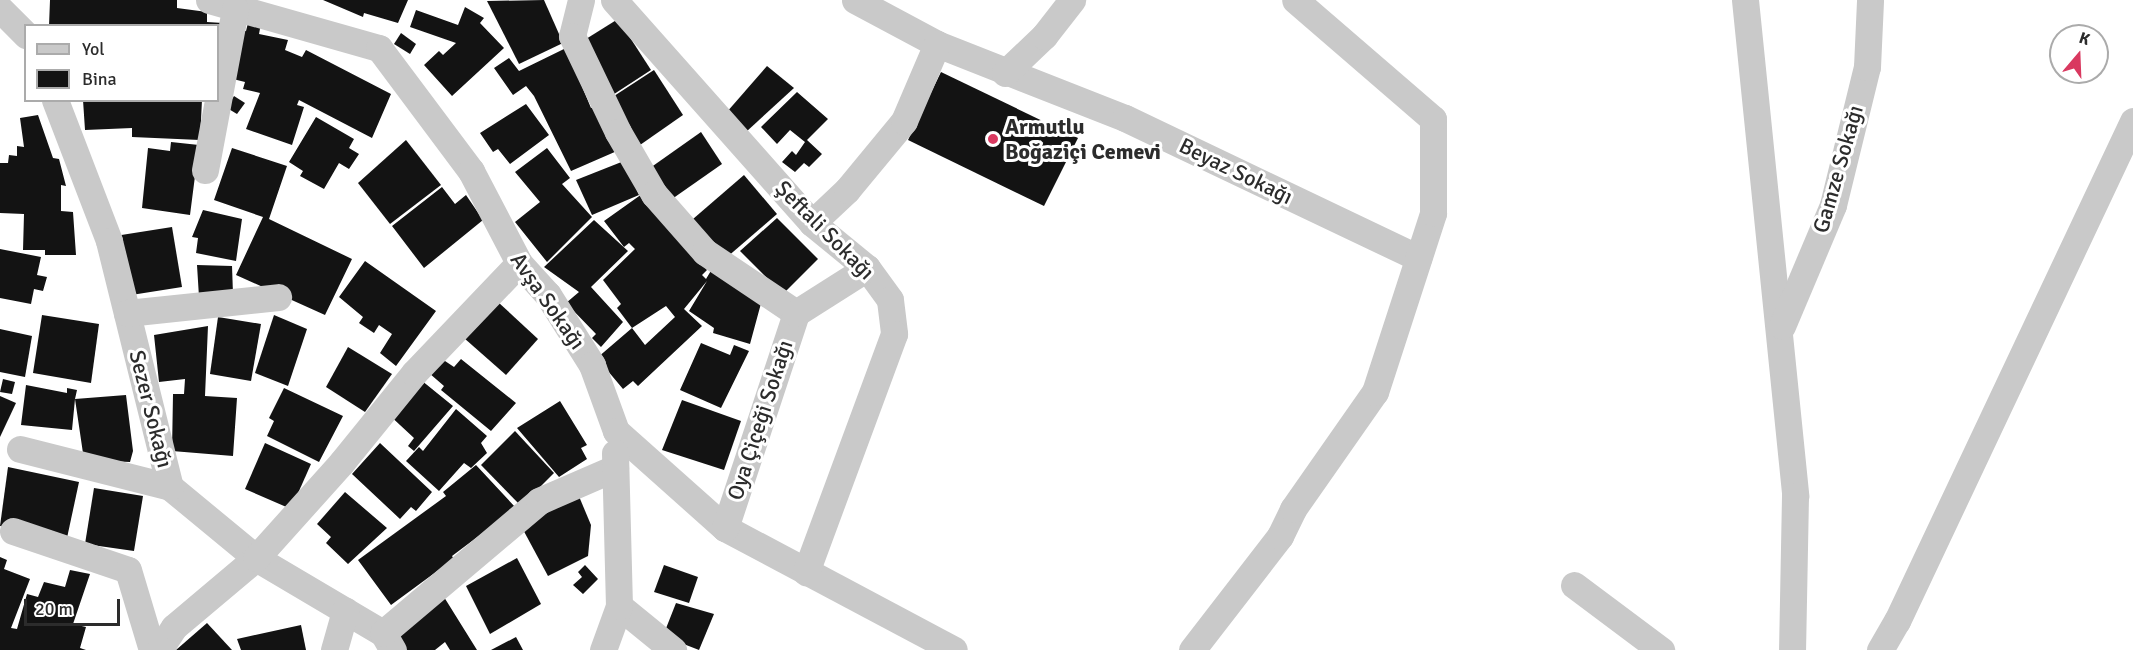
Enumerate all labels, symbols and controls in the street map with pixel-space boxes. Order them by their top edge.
legend [24,24,219,102]
north arrow [2049,24,2109,84]
text: K [2076,28,2092,50]
text: Yol [82,38,105,60]
text: Bina [82,68,117,90]
street label: Gamze Sokağı [1807,102,1869,236]
place label: Armutlu Boğaziçi Cemevi [1005,113,1161,164]
marker: Armutlu Boğaziçi Cemevi [986,132,1000,146]
street label: Beyaz Sokağı [1175,132,1297,210]
street label: Şeftali Sokağı [770,175,880,285]
street label: Avşa Sokağı [505,248,591,354]
street label: Oya Çiçeği Sokağı [722,337,798,503]
street label: Sezer Sokağı [124,348,178,470]
scale bar [27,587,123,625]
text: 20 m [35,598,73,620]

